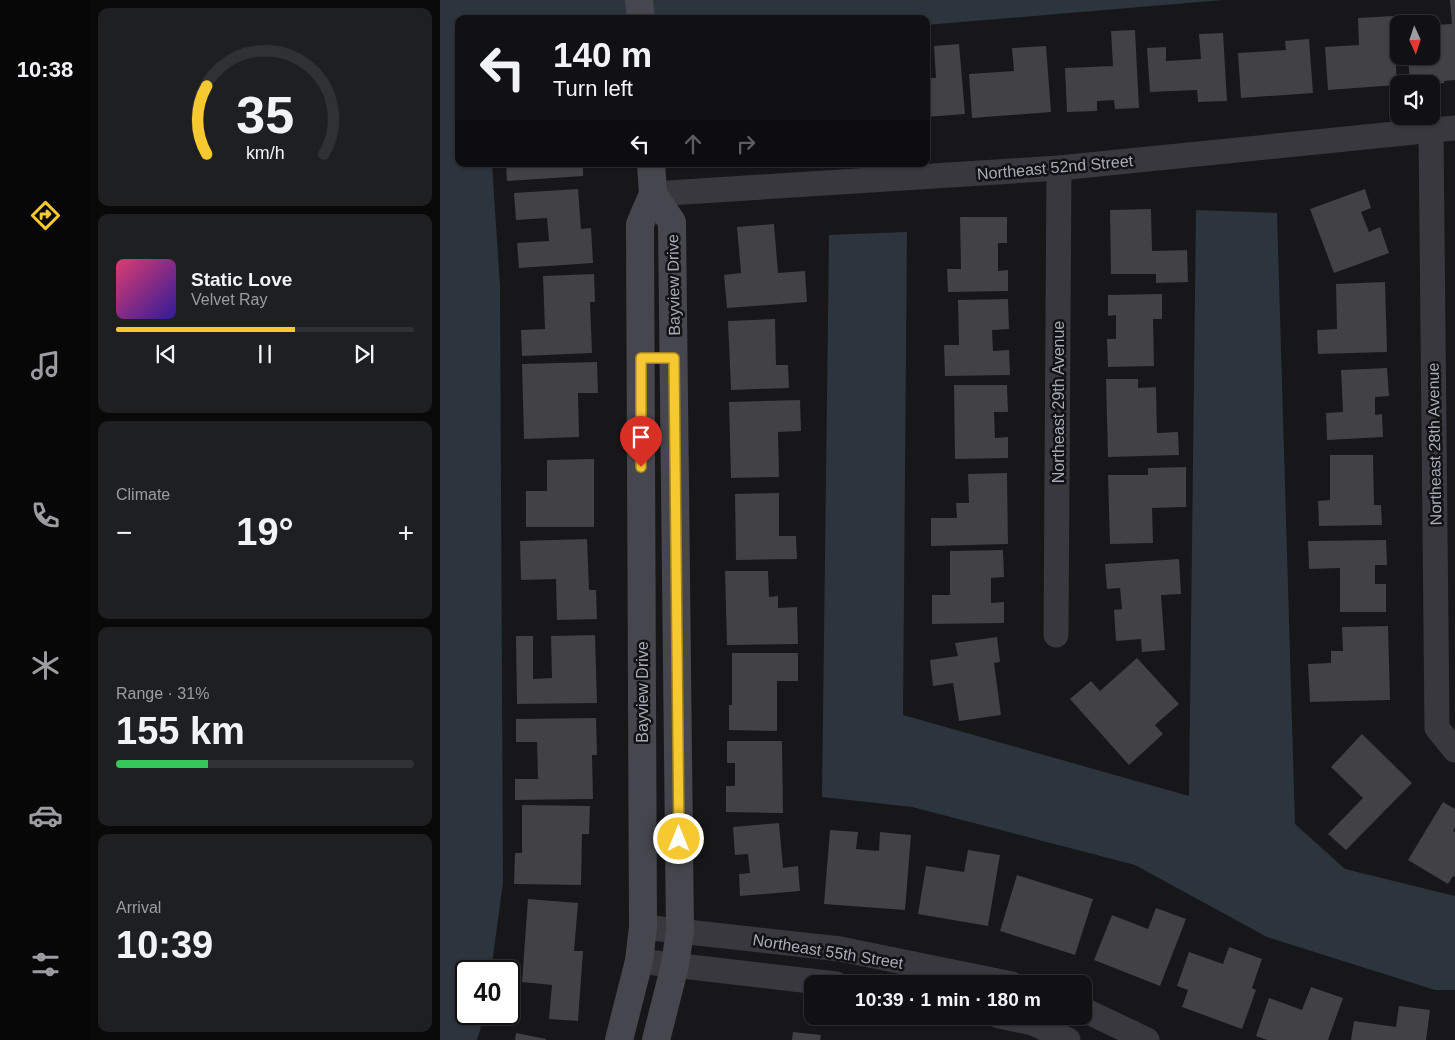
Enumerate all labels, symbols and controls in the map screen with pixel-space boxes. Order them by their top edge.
north arrow [1390,15,1440,65]
map controls [1390,15,1440,125]
icon: left [470,35,535,100]
text: 140 m [553,35,652,74]
text: 10:38 [17,57,73,82]
button: sound [1390,75,1440,125]
text: Turn left [553,76,633,101]
text: 35 [236,86,294,144]
icon: left [626,130,654,158]
icon: ahead [679,130,707,158]
icon: right [732,130,760,158]
text: km/h [246,143,284,163]
street label: Northeast 52nd Street [976,152,1134,183]
icon: directions [28,198,63,233]
street label: Bayview Drive [664,234,683,336]
text: Static Love [191,269,292,290]
text: Velvet Ray [191,291,267,308]
street label: Northeast 29th Avenue [1050,321,1067,483]
icon: previous [152,340,180,368]
icon: pause [251,340,279,368]
icon: next [350,340,378,368]
icon: music [28,348,63,383]
street label: Northeast 28th Avenue [1425,363,1444,525]
pin [620,416,662,467]
icon: arrive [627,423,655,451]
text: Climate [116,486,170,503]
icon: phone [28,498,63,533]
text: 19° [236,511,294,553]
text: − [116,517,132,548]
text: + [398,517,414,548]
street label: Bayview Drive [634,641,651,743]
icon: climate [28,648,63,683]
text: Range · 31% [116,685,209,702]
text: 155 km [116,710,245,752]
icon: car [28,798,63,833]
position arrow [652,812,704,864]
text: Arrival [116,899,161,916]
text: 10:39 [116,924,213,966]
street label: Northeast 55th Street [751,931,905,972]
icon: filters [28,947,63,982]
speed limit sign: 40 [455,960,520,1025]
text: 10:39 · 1 min · 180 m [855,989,1041,1010]

